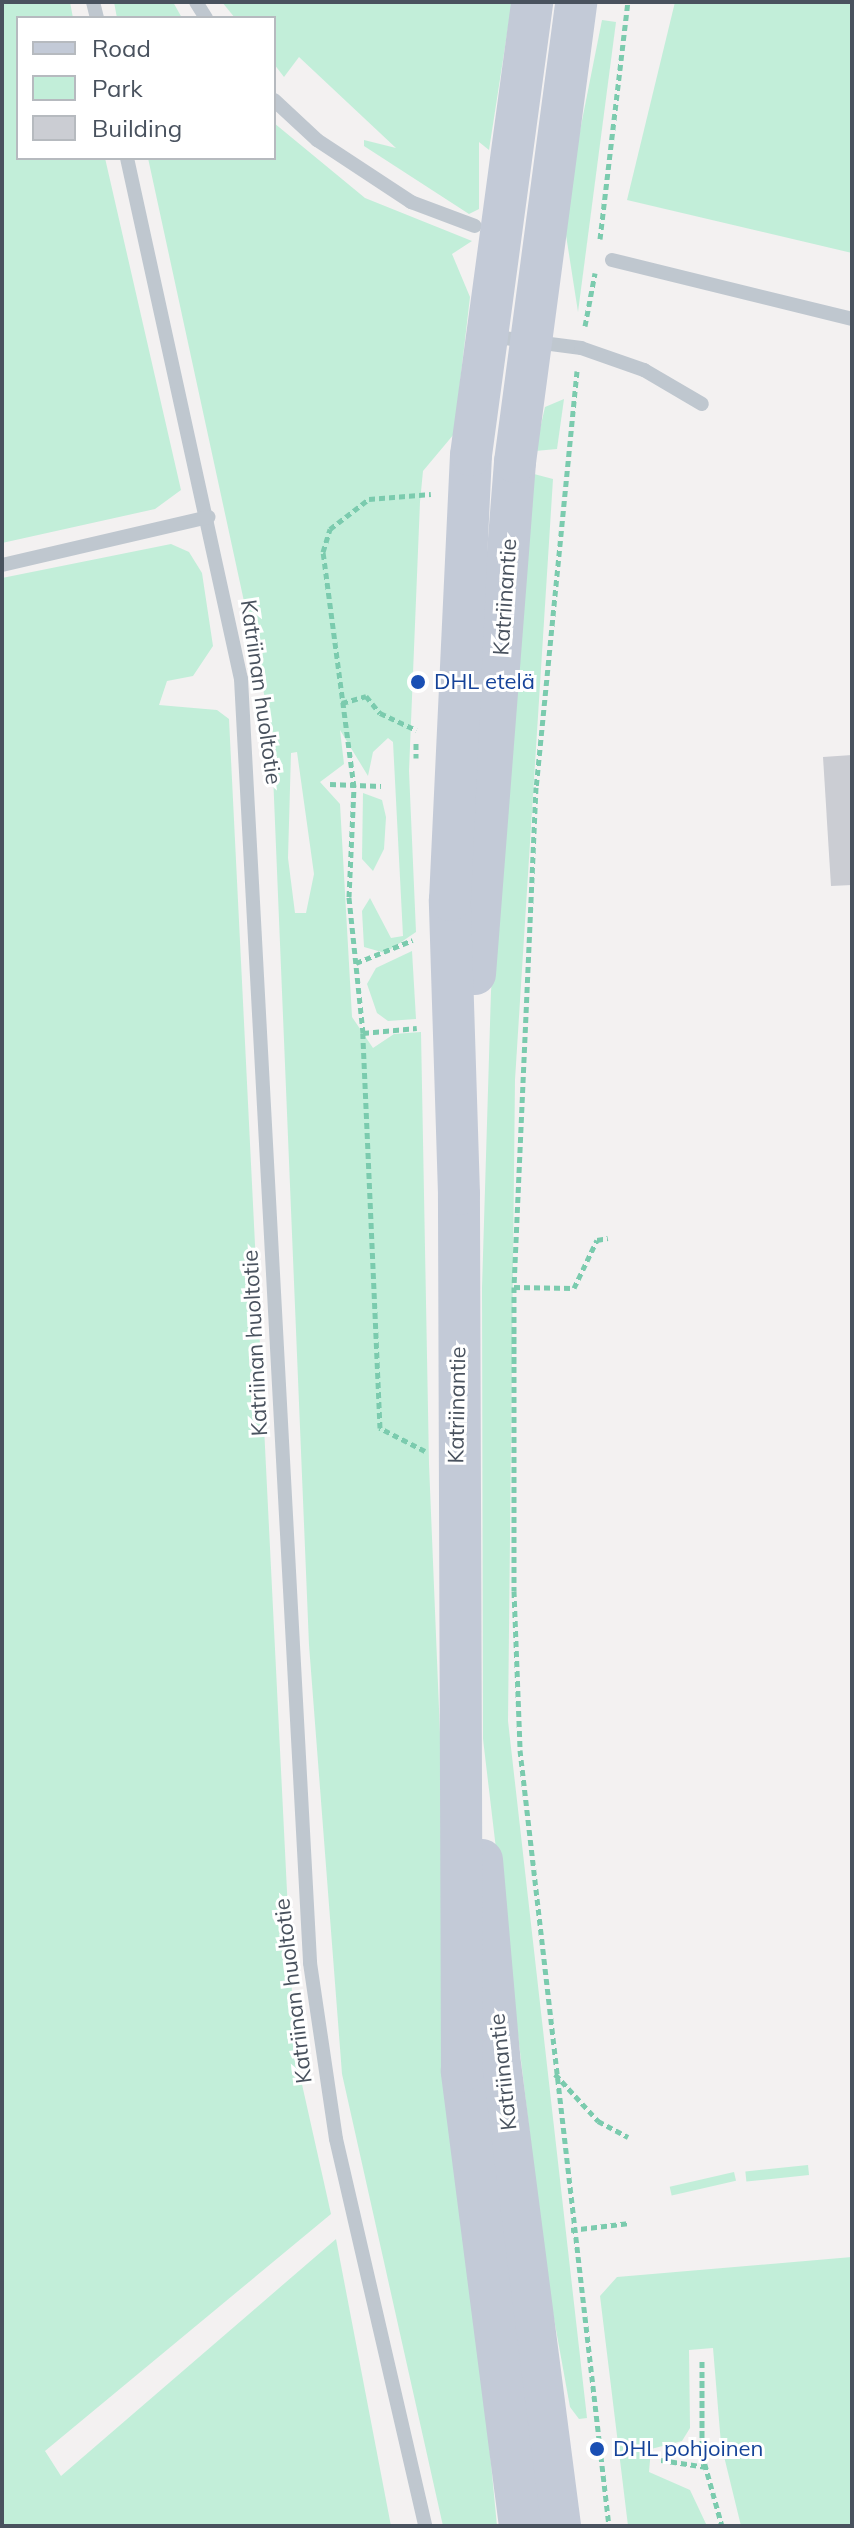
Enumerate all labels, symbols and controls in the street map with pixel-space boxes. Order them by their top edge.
legend [16,16,276,160]
text: Road [92,33,151,63]
text: Park [92,73,143,103]
text: Building [92,113,182,143]
street label: Katriinantie [488,538,522,656]
street label: Katriinan huoltotie [235,598,287,786]
place label: DHL etelä [434,669,535,695]
marker: DHL etelä [409,673,427,691]
street label: Katriinan huoltotie [237,1249,273,1437]
street label: Katriinantie [443,1346,471,1464]
street label: Katriinan huoltotie [269,1897,317,2085]
street label: Katriinantie [484,2012,522,2132]
place label: DHL pohjoinen [613,2436,763,2462]
marker: DHL pohjoinen [588,2440,606,2458]

